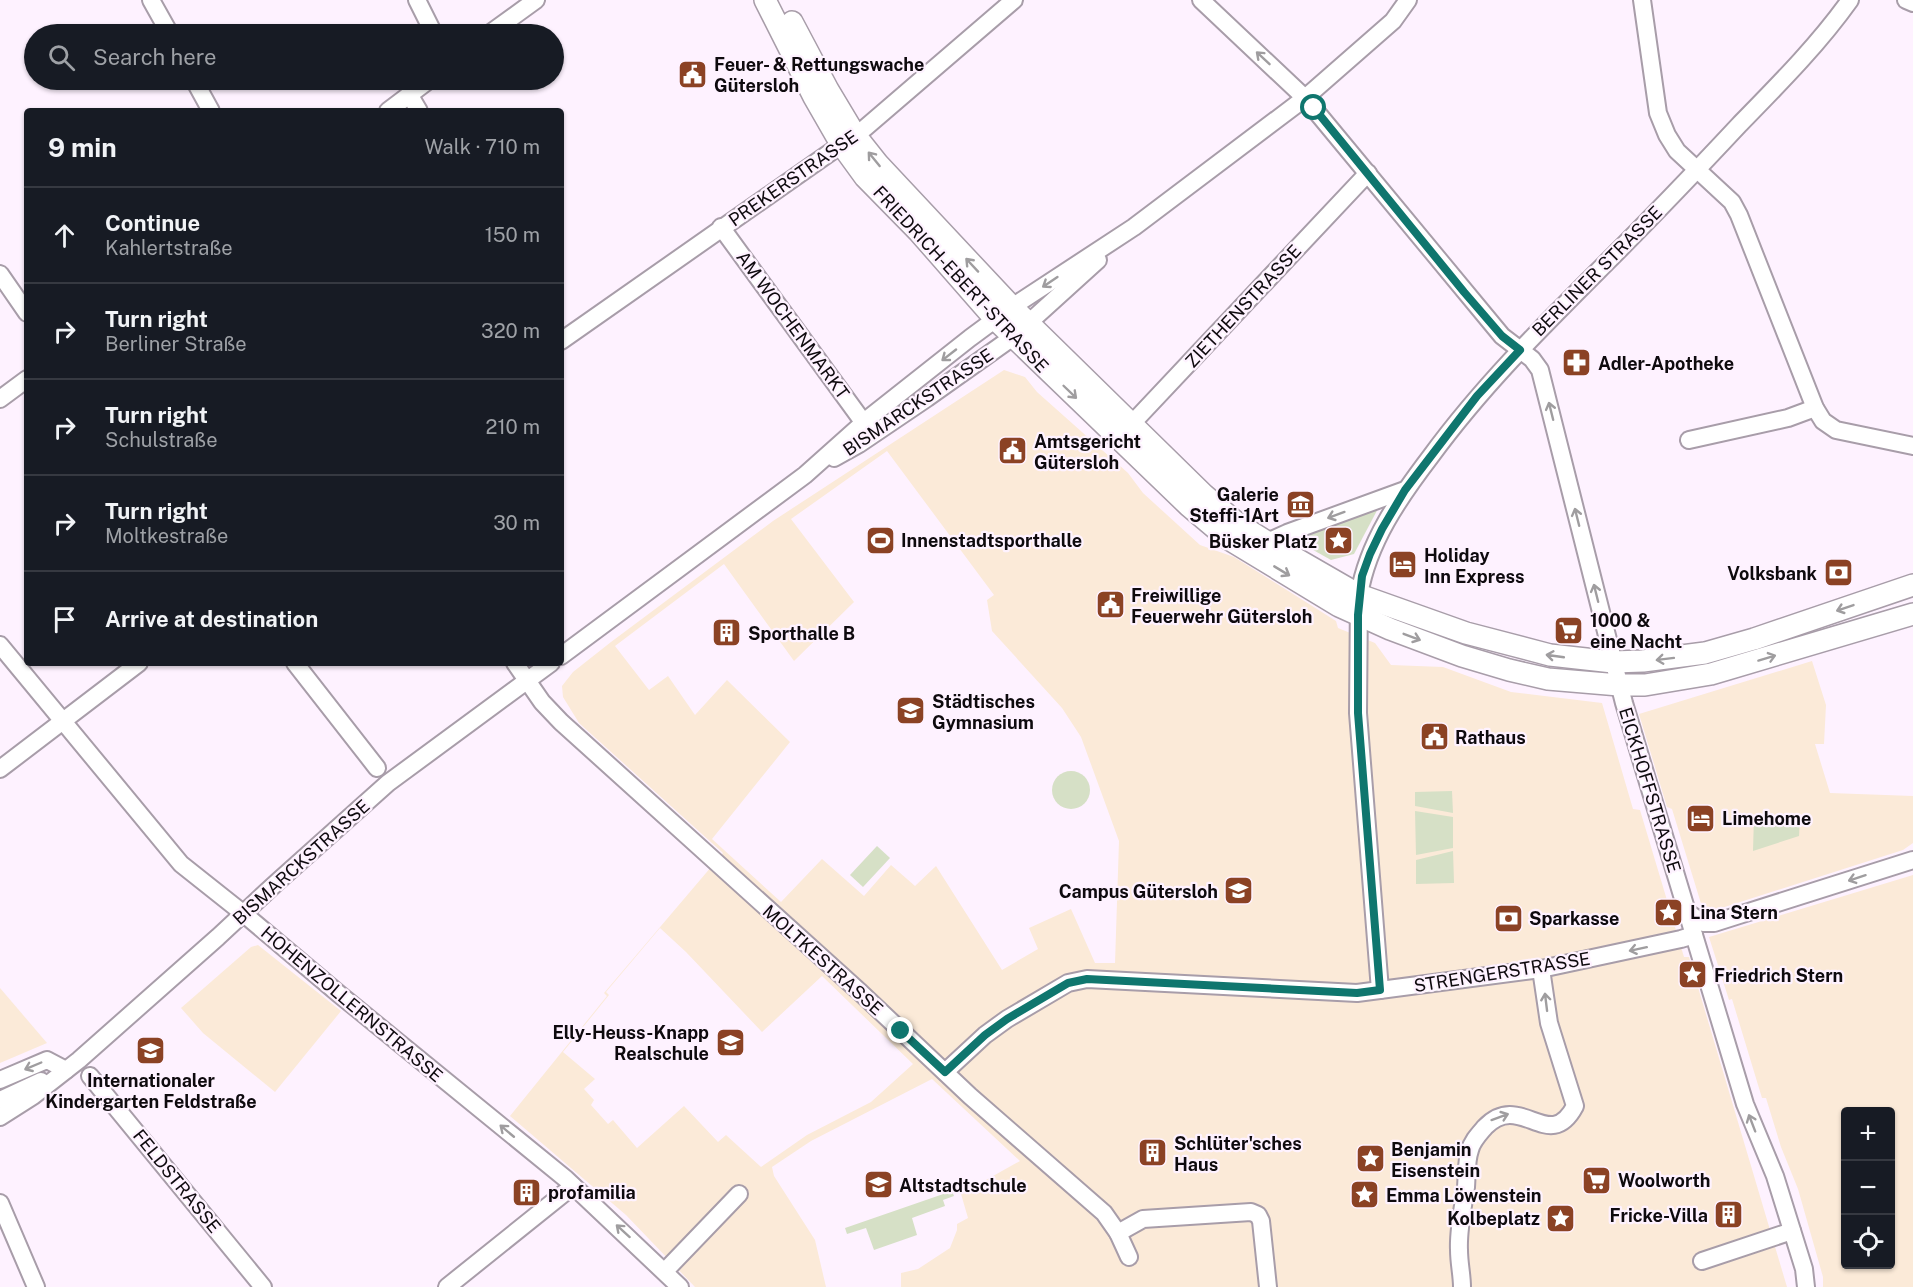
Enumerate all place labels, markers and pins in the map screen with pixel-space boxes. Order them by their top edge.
place label: Feuer- & Rettungswache Gütersloh [714,54,924,96]
public building icon: Feuer- & Rettungswache Gütersloh [677,58,709,90]
pharmacy icon: Adler-Apotheke [1561,347,1593,379]
place label: Adler-Apotheke [1598,353,1734,374]
place label: Amtsgericht Gütersloh [1034,431,1141,473]
public building icon: Amtsgericht Gütersloh [997,435,1029,467]
place label: Galerie Steffi-1Art [1189,484,1279,526]
museum icon: Galerie Steffi-1Art [1284,488,1316,520]
sports icon: Innenstadtsporthalle [864,524,896,556]
place icon: Büsker Platz [1322,525,1354,557]
place label: Innenstadtsporthalle [901,530,1082,551]
place label: Büsker Platz [1209,531,1317,552]
place label: Holiday Inn Express [1424,545,1524,587]
hotel icon: Holiday Inn Express [1387,549,1419,581]
bank icon: Volksbank [1822,557,1854,589]
place label: Volksbank [1727,563,1818,584]
place label: Freiwillige Feuerwehr Gütersloh [1131,585,1312,627]
public building icon: Freiwillige Feuerwehr Gütersloh [1094,589,1126,621]
place label: 1000 & eine Nacht [1590,610,1682,652]
supermarket icon: 1000 & eine Nacht [1553,614,1585,646]
building icon: Sporthalle B [711,617,743,649]
place label: Sporthalle B [748,623,855,644]
place label: Städtisches Gymnasium [932,691,1035,733]
school or university icon: Städtisches Gymnasium [895,695,927,727]
public building icon: Rathaus [1418,721,1450,753]
place label: Rathaus [1455,727,1526,748]
hotel icon: Limehome [1685,802,1717,834]
place label: Limehome [1722,808,1811,829]
school or university icon: Campus Gütersloh [1223,875,1255,907]
place label: Campus Gütersloh [1059,881,1218,902]
place icon: Lina Stern [1653,896,1685,928]
bank icon: Sparkasse [1492,902,1524,934]
place label: Lina Stern [1690,902,1778,923]
place label: Sparkasse [1529,908,1619,929]
place icon: Friedrich Stern [1677,959,1709,991]
place label: Friedrich Stern [1714,965,1843,986]
place label: Elly-Heuss-Knapp Realschule [552,1022,709,1064]
school or university icon: Elly-Heuss-Knapp Realschule [714,1026,746,1058]
school or university icon: Internationaler Kindergarten Feldstraße [135,1035,167,1067]
place label: Internationaler Kindergarten Feldstraße [45,1070,257,1112]
place label: Schlüter'sches Haus [1174,1133,1302,1175]
building icon: Schlüter'sches Haus [1137,1137,1169,1169]
place label: Benjamin Eisenstein [1391,1139,1480,1181]
place icon: Benjamin Eisenstein [1354,1143,1386,1175]
supermarket icon: Woolworth [1581,1164,1613,1196]
school or university icon: Altstadtschule [862,1169,894,1201]
place label: Woolworth [1618,1170,1710,1191]
place label: Altstadtschule [899,1175,1027,1196]
building icon: profamilia [511,1176,543,1208]
place icon: Emma Löwenstein [1349,1179,1381,1211]
place label: profamilia [548,1182,636,1203]
place label: Emma Löwenstein [1386,1185,1542,1206]
building icon: Fricke-Villa [1713,1199,1745,1231]
place icon: Kolbeplatz [1545,1202,1577,1234]
place label: Fricke-Villa [1609,1205,1708,1226]
place label: Kolbeplatz [1447,1208,1540,1229]

